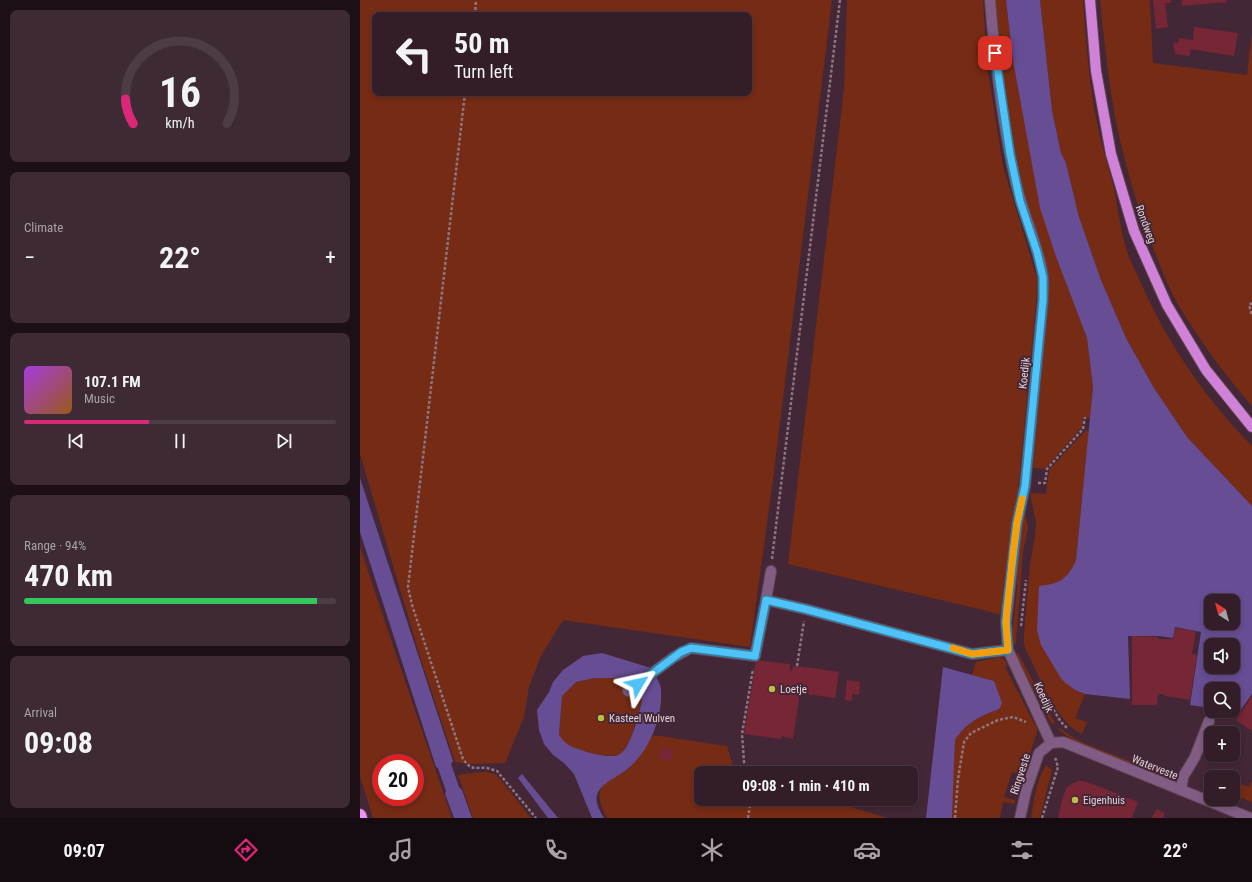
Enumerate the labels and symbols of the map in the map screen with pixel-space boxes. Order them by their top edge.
pin [978,36,1012,70]
street label: Rondweg [1133,203,1158,245]
street label: Koedijk [1016,356,1033,390]
north arrow [1204,594,1240,630]
position arrow [617,663,659,705]
street label: Koedijk [1031,680,1056,714]
place label: Loetje [780,683,807,696]
marker: Loetje [767,684,777,694]
place label: Kasteel Wulven [609,712,675,725]
marker: Kasteel Wulven [596,713,606,723]
street label: Ringveste [1008,752,1033,796]
street label: Waterveste [1130,752,1180,783]
speed limit sign: 20 [372,754,424,806]
place label: Eigenhuis [1083,794,1125,807]
marker: Eigenhuis [1070,795,1080,805]

